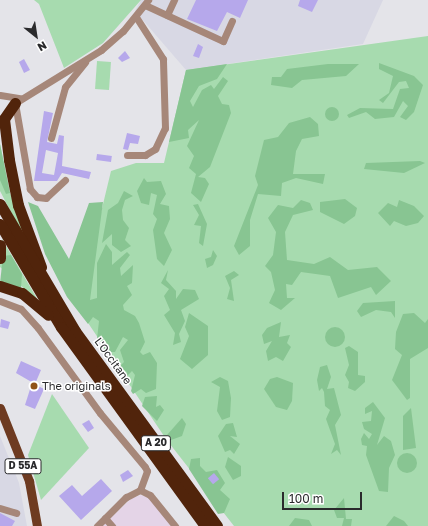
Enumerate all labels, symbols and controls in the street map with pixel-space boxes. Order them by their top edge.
north arrow [16,16,56,56]
text: N [35,39,49,55]
street label: L'Occitane [92,335,134,387]
place label: The originals [42,379,111,393]
marker: The originals [29,381,39,391]
road number: A 20 [140,435,172,451]
road number: D 55A [4,458,42,474]
scale bar [284,484,364,510]
text: 100 m [289,491,323,506]

